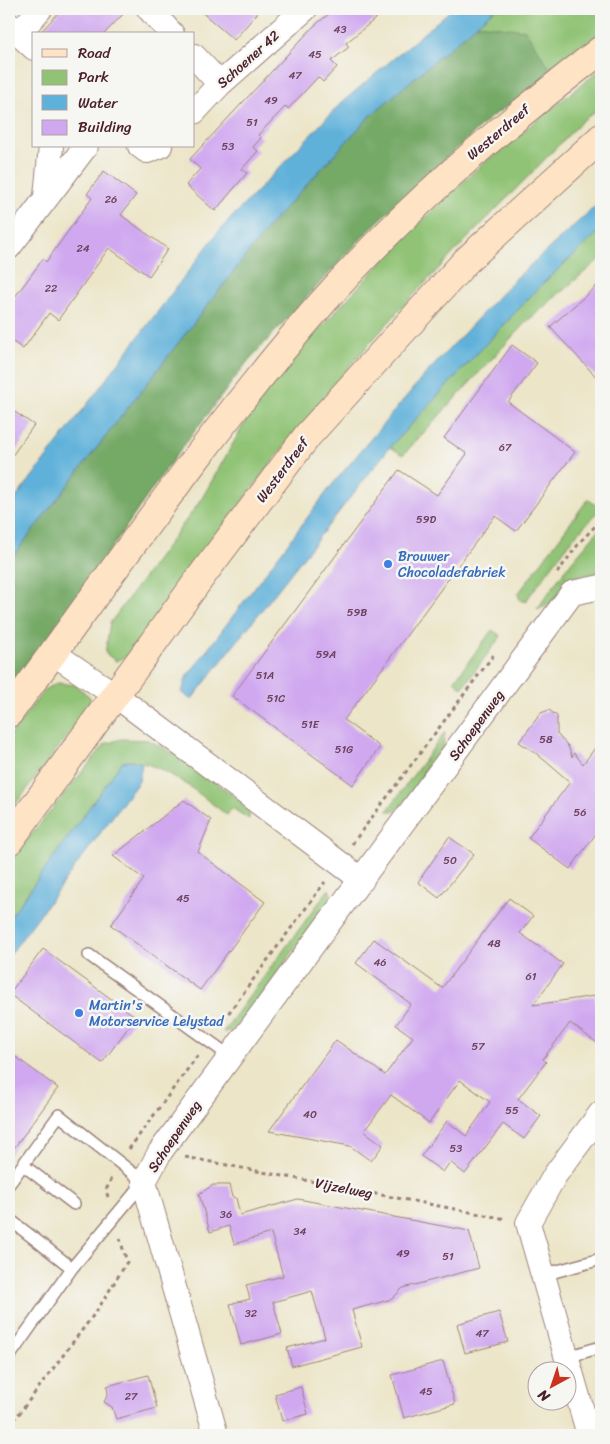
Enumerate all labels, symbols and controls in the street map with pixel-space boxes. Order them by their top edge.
house number: 43 [334,20,346,39]
street label: Schoener 42 [211,24,286,95]
legend [32,32,195,148]
text: Road [78,40,111,66]
house number: 45 [308,45,322,64]
text: Park [78,64,109,90]
house number: 47 [288,66,302,85]
text: Water [78,90,118,116]
house number: 49 [264,91,278,110]
street label: Westerdreef [461,97,537,167]
house number: 51 [246,113,258,132]
text: Building [78,114,132,140]
house number: 53 [222,137,234,156]
house number: 26 [105,190,117,209]
house number: 24 [76,239,90,258]
house number: 22 [45,279,58,298]
street label: Westerdreef [249,431,317,508]
house number: 67 [499,438,512,457]
house number: 59D [416,510,436,529]
place label: Brouwer Chocoladefabriek [398,544,506,585]
marker: Brouwer Chocoladefabriek [382,558,394,570]
house number: 59B [347,603,367,622]
house number: 59A [316,645,336,664]
house number: 51A [256,666,274,685]
street label: Schoepenweg [442,684,511,766]
house number: 51C [267,689,285,708]
house number: 51E [301,715,320,734]
house number: 58 [539,730,553,749]
house number: 51G [335,740,353,759]
house number: 56 [574,803,586,822]
house number: 50 [443,851,457,870]
house number: 45 [176,889,190,908]
house number: 48 [487,934,501,953]
house number: 46 [373,953,387,972]
house number: 61 [526,967,537,986]
place label: Martin's Motorservice Lelystad [89,993,225,1034]
marker: Martin's Motorservice Lelystad [73,1007,85,1019]
house number: 57 [471,1037,485,1056]
street label: Schoepenweg [141,1095,208,1178]
house number: 55 [505,1101,519,1120]
house number: 40 [303,1105,317,1124]
house number: 53 [450,1139,462,1158]
street label: Vijzelweg [313,1171,375,1206]
house number: 36 [220,1205,232,1224]
house number: 34 [294,1222,307,1241]
house number: 49 [396,1244,410,1263]
house number: 51 [442,1247,454,1266]
house number: 32 [245,1304,258,1323]
house number: 47 [475,1324,489,1343]
north arrow [528,1362,578,1412]
house number: 45 [419,1382,433,1401]
text: N [532,1383,556,1409]
house number: 27 [125,1387,138,1406]

